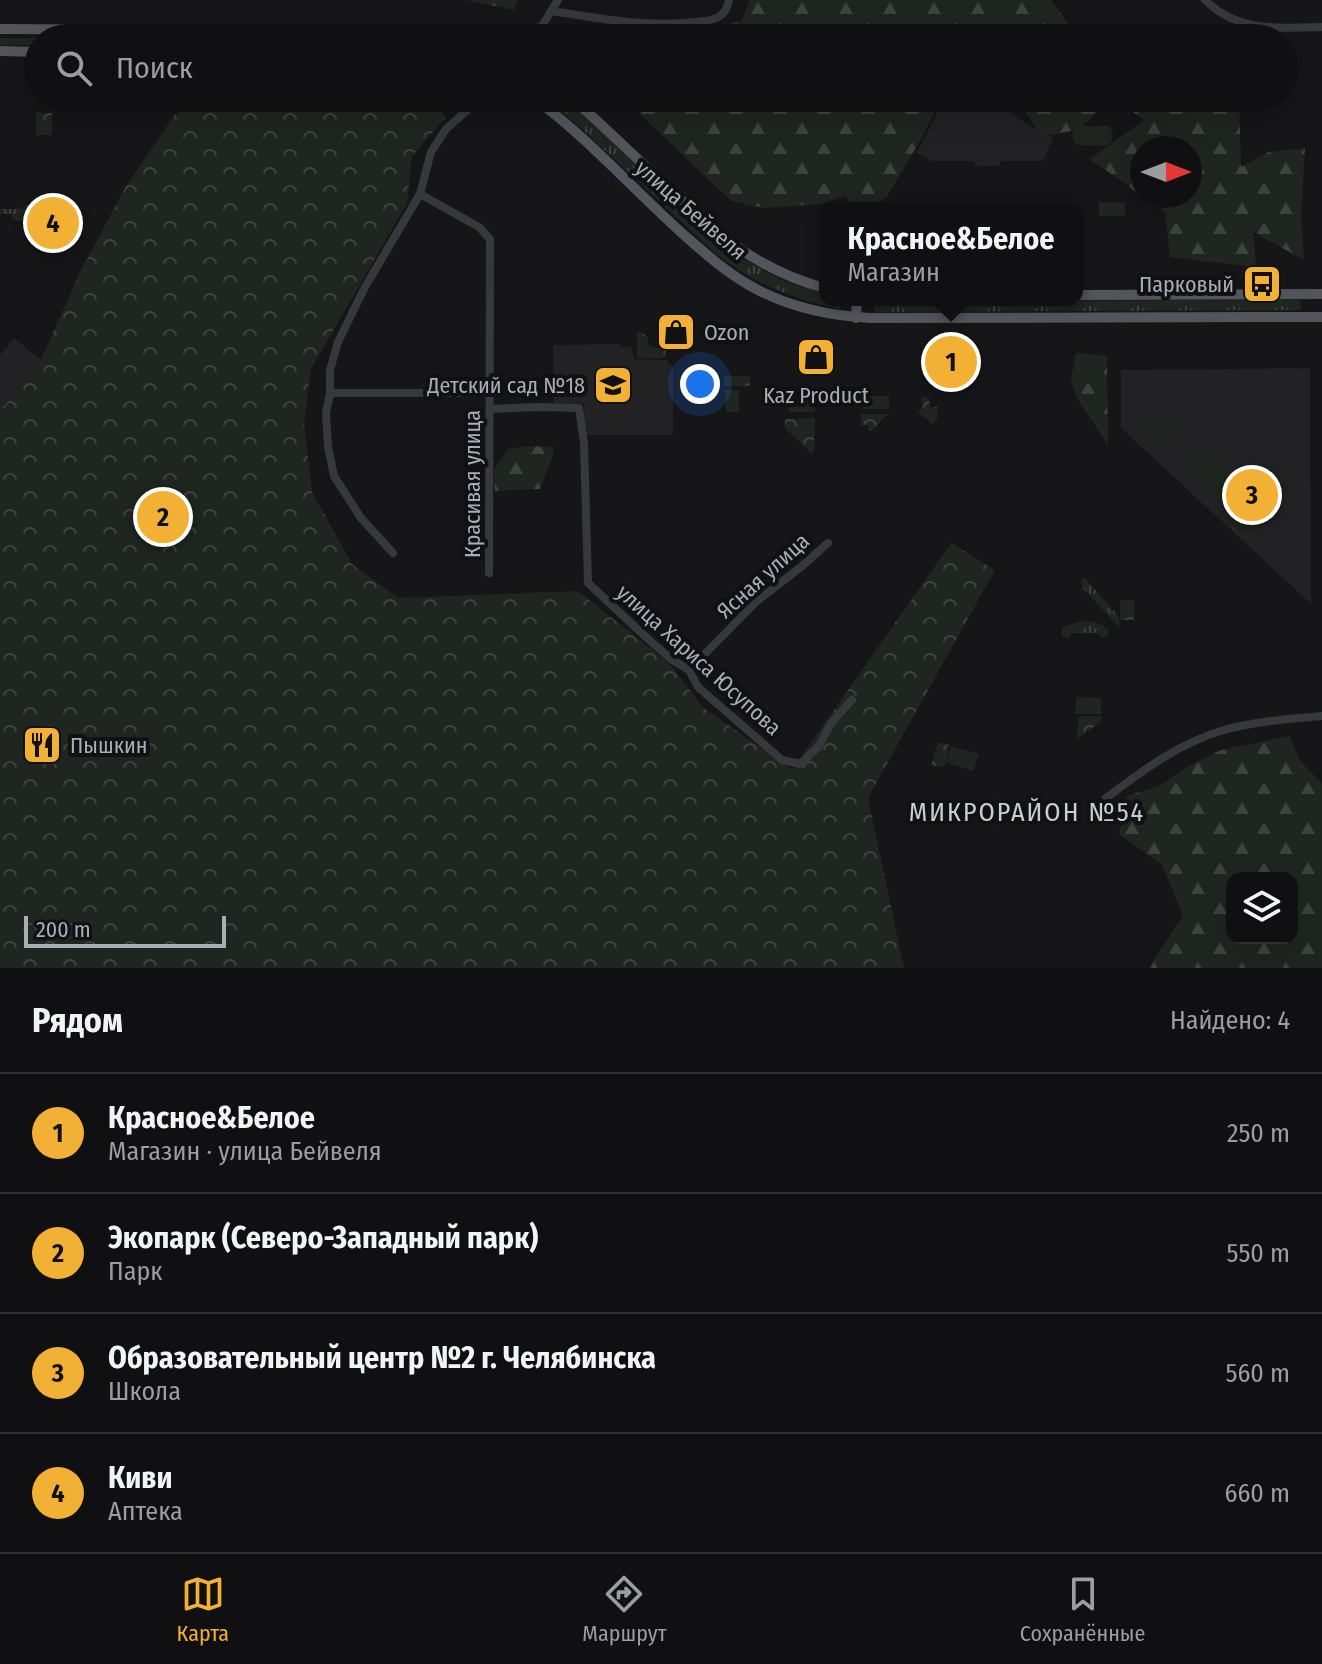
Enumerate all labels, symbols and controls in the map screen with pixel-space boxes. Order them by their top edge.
search box [24,24,1298,112]
icon: search [52,46,96,90]
text: Поиск [116,50,193,86]
north arrow [1130,136,1202,208]
street label: улица Бейвеля [630,154,752,266]
pin: 4 [27,193,79,253]
popup [819,202,1083,306]
text: Красное&Белое [848,221,1055,257]
text: Магазин [848,257,940,288]
bus stop icon: Парковый [1241,263,1283,305]
place label: Парковый [1139,271,1234,298]
shop icon: Ozon [655,311,697,353]
place label: Ozon [704,319,749,346]
pin: 1 [925,332,977,392]
shop icon: Kaz Product [795,336,837,378]
school or university icon: Детский сaд №18 [592,364,634,406]
your location [680,364,720,404]
place label: Детский сaд №18 [426,372,585,399]
place label: Kaz Product [763,382,870,409]
street label: Красивая улица [459,410,486,558]
pin: 3 [1226,465,1278,525]
pin: 2 [137,487,189,547]
street label: Ясная улица [711,527,815,625]
street label: улица Хариса Юсупова [611,579,787,741]
restaurant icon: Пышкин [21,724,63,766]
place label: Пышкин [70,732,147,759]
district label: МИКРОРАЙОН №54 [909,797,1145,828]
map controls [1226,872,1298,944]
button: layers [1226,872,1298,944]
scale bar [24,912,226,948]
text: 200 m [36,916,91,943]
text: Рядом [32,1000,123,1041]
text: Найдено: 4 [1170,1005,1290,1036]
text: Красное&Белое [108,1100,315,1136]
text: 1 [53,1118,64,1149]
text: 250 m [1227,1118,1290,1149]
text: Магазин · улица Бейвеля [108,1136,382,1167]
text: Экопарк (Северо-Западный парк) [108,1220,538,1256]
text: 2 [52,1238,64,1269]
text: 550 m [1227,1238,1290,1269]
text: Парк [108,1256,162,1287]
text: Образовательный центр №2 г. Челябинска [108,1340,656,1376]
text: 3 [52,1358,64,1389]
text: 560 m [1226,1358,1290,1389]
text: Школа [108,1376,181,1407]
text: Киви [108,1460,172,1496]
text: 4 [51,1478,65,1509]
text: 660 m [1225,1478,1290,1509]
text: Аптека [108,1496,183,1527]
tab: Карта [177,1572,229,1647]
tab: Маршрут [582,1572,667,1647]
tab: Сохранённые [1020,1572,1145,1647]

